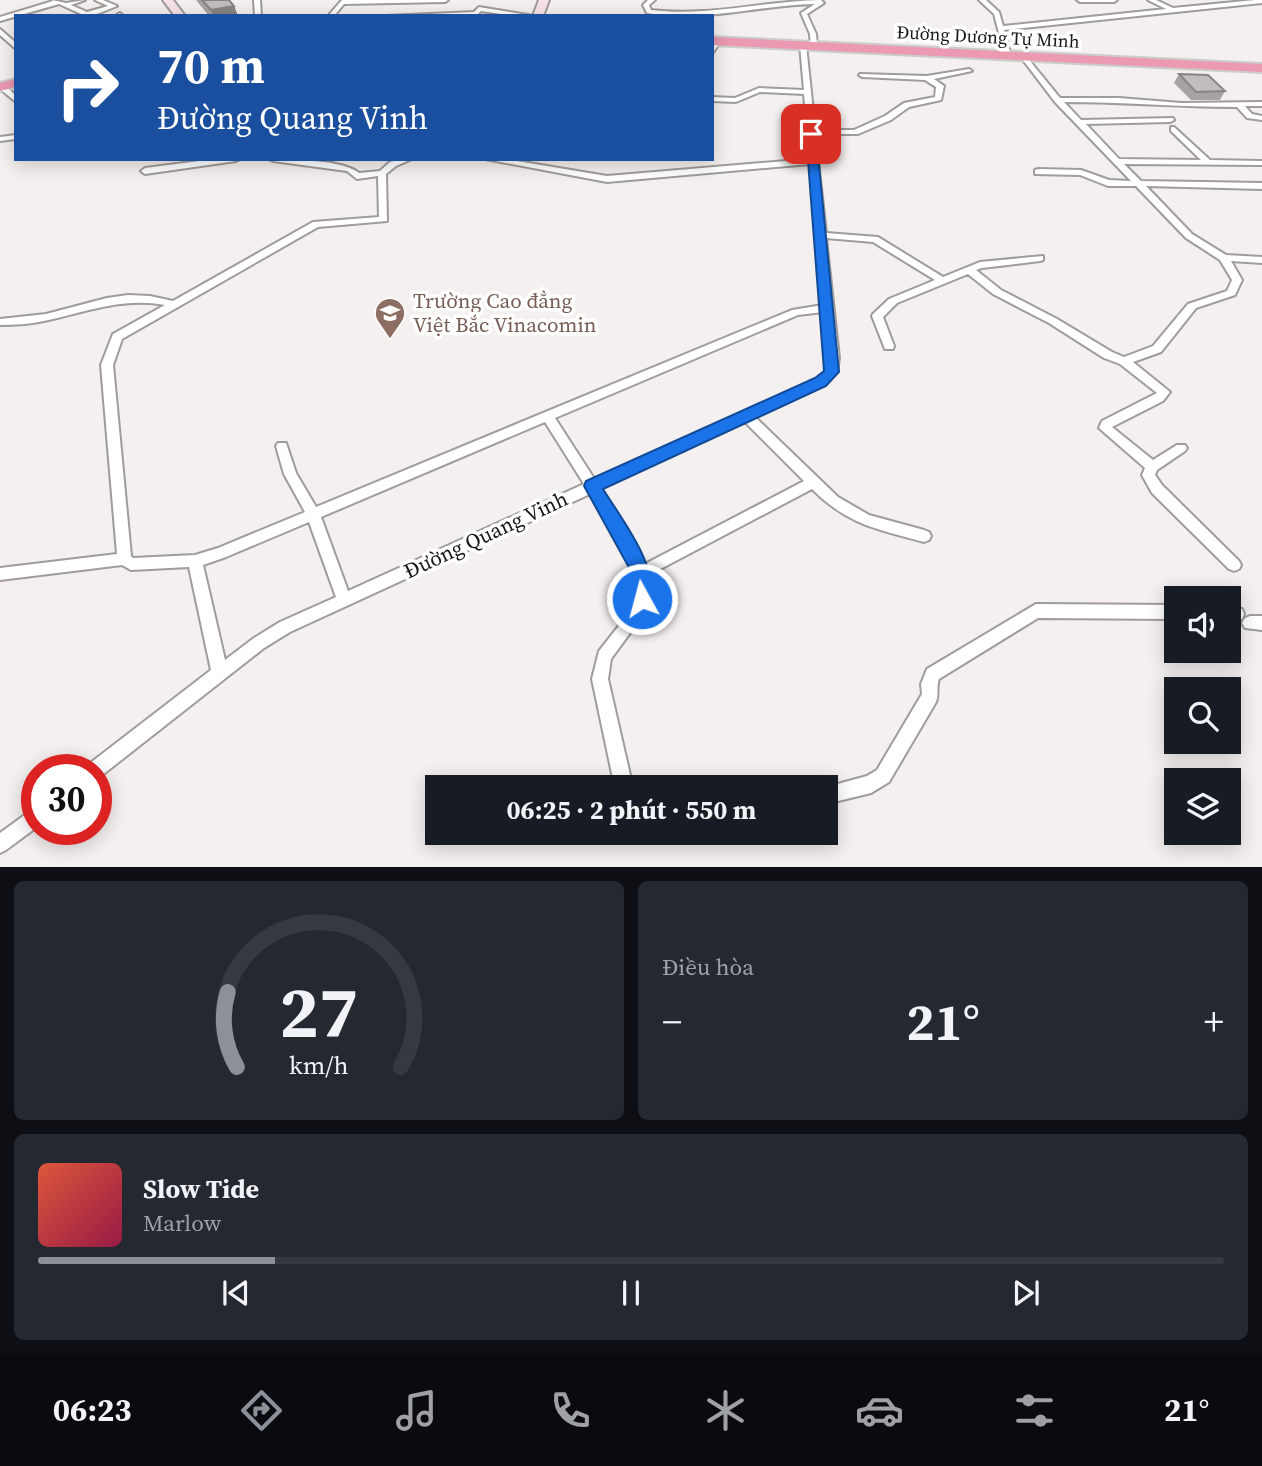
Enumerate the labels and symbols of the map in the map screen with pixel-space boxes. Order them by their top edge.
street label: Đường Dương Tự Minh [896,19,1080,54]
pin [781,104,841,164]
place label: Trường Cao đẳng Việt Bắc Vinacomin [413,286,597,339]
school or university icon: Trường Cao đẳng Việt Bắc Vinacomin [373,296,407,340]
street label: Đường Quang Vinh [399,484,573,585]
position arrow [605,562,679,636]
speed limit sign: 30 [21,754,112,845]

